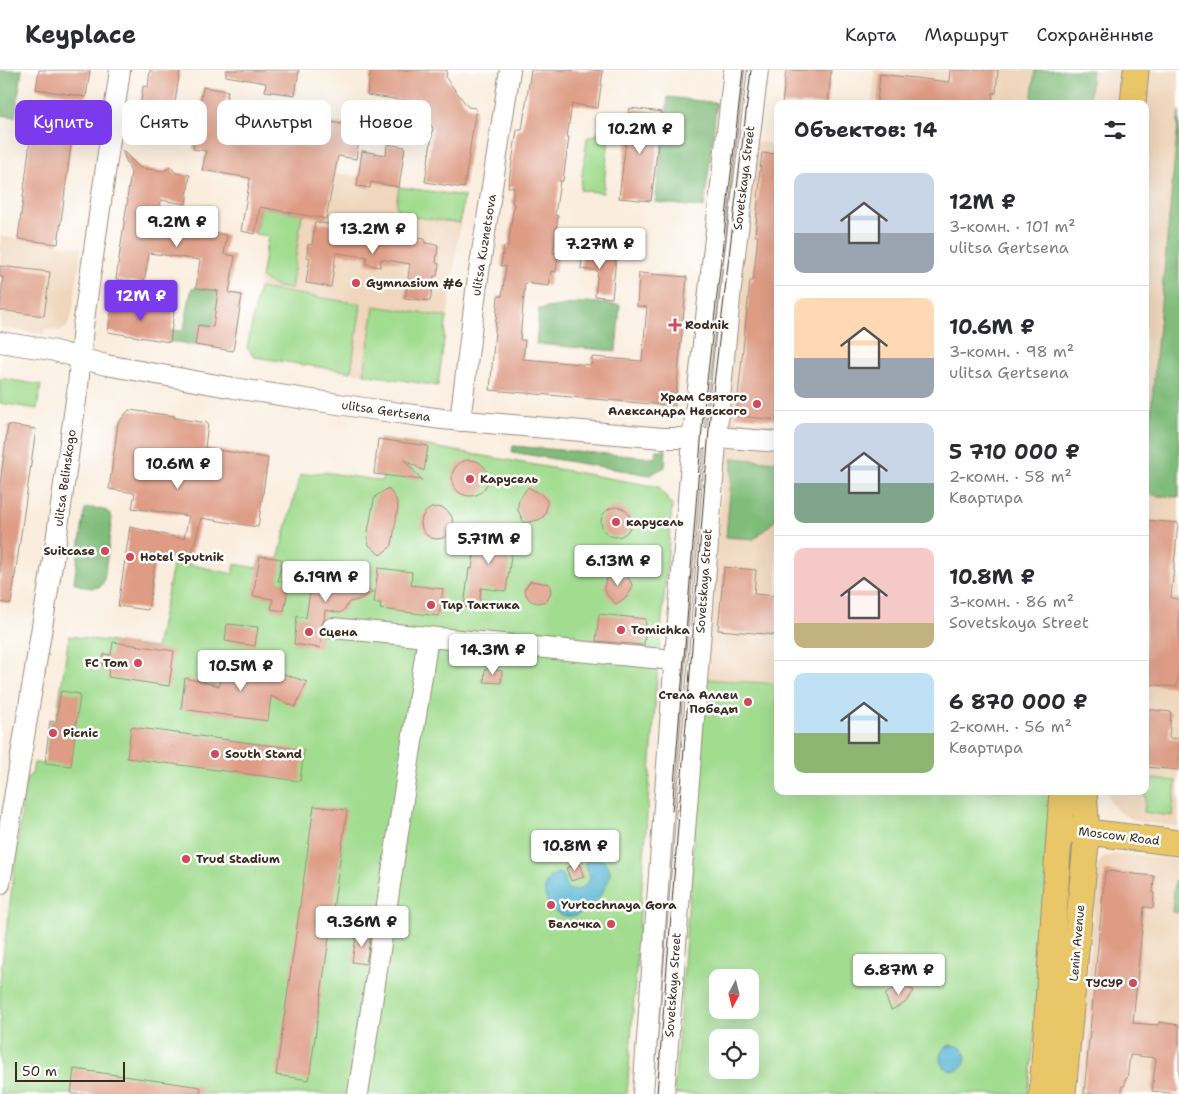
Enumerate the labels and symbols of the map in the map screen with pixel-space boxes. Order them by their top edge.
pin: 10.2M ₽ [594,112,686,155]
street label: Sovetskaya Street [730,125,758,231]
street label: ulitsa Kuznetsova [468,192,500,297]
pin: 9.2M ₽ [136,206,218,248]
pin: 13.2M ₽ [327,212,419,255]
pin: 7.27M ₽ [554,228,646,270]
place label: Gymnasium #6 [366,275,463,291]
marker: Gymnasium #6 [350,277,362,289]
pin: 12M ₽ [106,280,176,322]
place label: Rodnik [685,317,729,333]
marker: Rodnik [669,319,681,331]
place label: Храм Святого Александра Невского [608,389,747,419]
street label: ulitsa Gertsena [340,397,432,425]
marker: Храм Святого Александра Невского [751,398,763,410]
street label: ulitsa Belinskogo [50,428,80,528]
pin: 10.6M ₽ [132,448,224,490]
place label: Карусель [480,471,539,487]
marker: Карусель [464,473,476,485]
place label: карусель [626,514,684,530]
marker: карусель [610,516,622,528]
pin: 5.71M ₽ [443,522,535,565]
street label: Sovetskaya Street [692,528,716,634]
place label: Suitcase [43,543,95,559]
pin: 6.13M ₽ [572,544,664,587]
marker: Suitcase [99,545,111,557]
place label: Hotel Sputnik [140,549,224,565]
marker: Hotel Sputnik [124,551,136,563]
pin: 6.19M ₽ [280,560,372,603]
place label: Тир Тактика [441,597,521,613]
marker: Тир Тактика [425,599,437,611]
place label: Tomichka [631,622,690,638]
place label: Сцена [319,624,358,640]
marker: Tomichka [615,624,627,636]
marker: Сцена [303,626,315,638]
pin: 14.3M ₽ [447,634,539,676]
pin: 10.5M ₽ [195,650,287,692]
place label: FC Tom [85,655,128,671]
marker: FC Tom [132,657,144,669]
place label: Стела Аллеи Победы [659,687,739,717]
marker: Стела Аллеи Победы [742,696,754,708]
place label: Picnic [63,725,98,741]
marker: Picnic [47,727,59,739]
place label: South Stand [225,746,302,762]
marker: South Stand [209,748,221,760]
street label: Moscow Road [1077,823,1161,849]
pin: 10.8M ₽ [529,830,621,872]
place label: Trud Stadium [196,851,280,867]
marker: Trud Stadium [180,853,192,865]
place label: Yurtochnaya Gora [561,897,677,913]
marker: Yurtochnaya Gora [545,899,557,911]
street label: Lenin Avenue [1066,904,1088,982]
pin: 9.36M ₽ [316,906,408,948]
place label: Белочка [548,916,602,932]
marker: Белочка [605,918,617,930]
street label: Sovetskaya Street [661,932,685,1038]
pin: 6.87M ₽ [853,954,945,996]
north arrow [709,969,759,1019]
place label: ТУСУР [1085,975,1123,991]
marker: ТУСУР [1127,977,1139,989]
scale bar [15,1059,125,1082]

